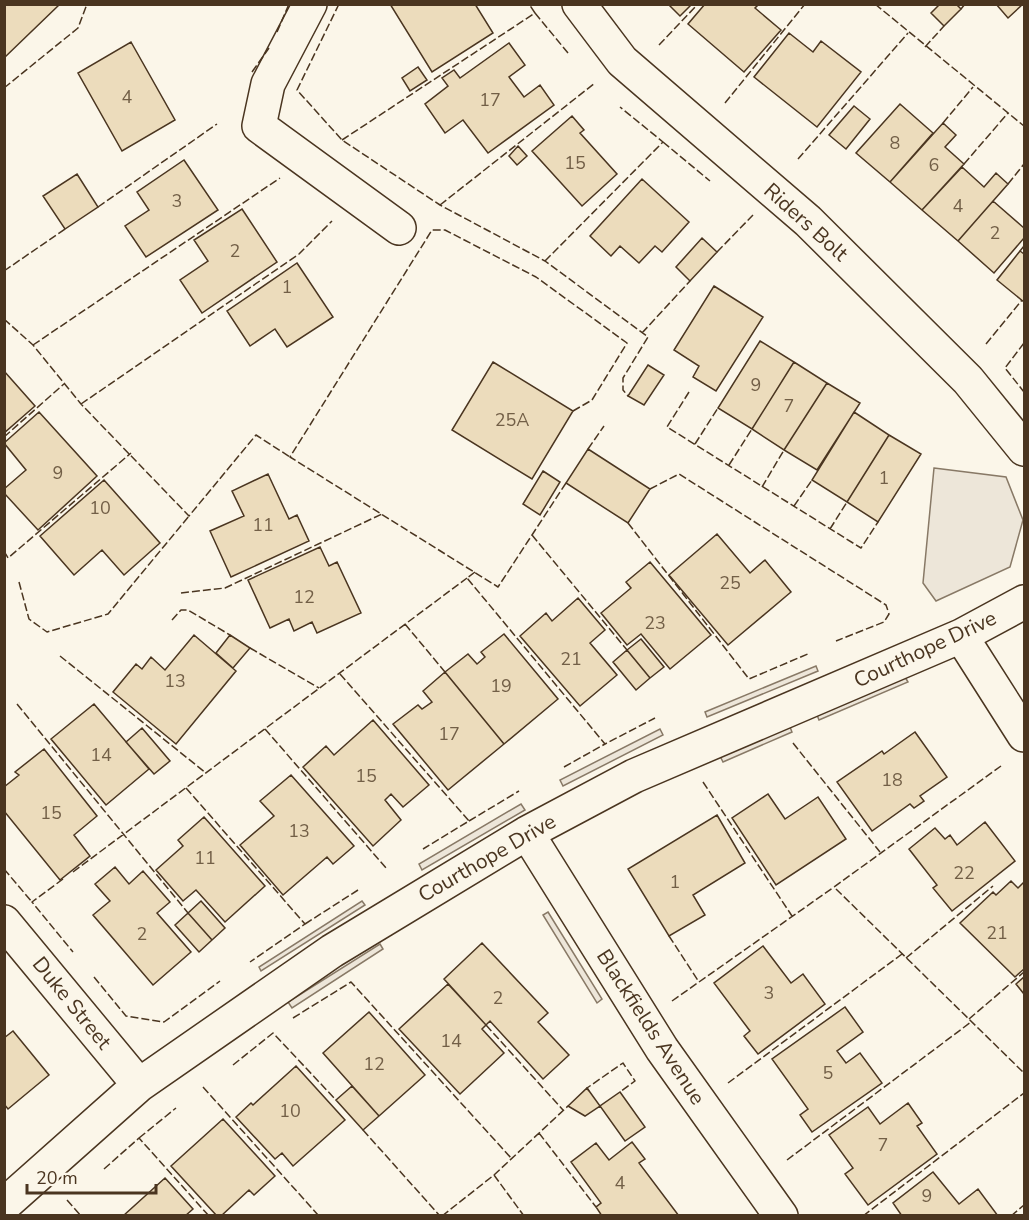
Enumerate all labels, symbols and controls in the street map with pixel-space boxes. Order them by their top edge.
house number: 4 [122,85,133,109]
house number: 17 [479,88,501,112]
house number: 8 [890,131,900,155]
house number: 15 [564,151,586,175]
house number: 6 [929,153,939,177]
street label: Riders Bolt [758,177,855,268]
house number: 3 [172,189,182,213]
house number: 4 [953,194,964,218]
house number: 2 [990,221,1000,245]
house number: 2 [230,239,240,263]
house number: 1 [282,275,292,299]
house number: 9 [751,373,761,397]
house number: 7 [784,394,794,418]
house number: 25A [495,408,529,432]
house number: 9 [53,461,63,485]
house number: 1 [879,466,889,490]
house number: 10 [89,496,111,520]
house number: 11 [252,513,274,537]
house number: 25 [719,571,741,595]
house number: 12 [293,585,315,609]
street label: Courthope Drive [849,604,1001,694]
house number: 23 [644,611,666,635]
house number: 21 [560,647,582,671]
house number: 13 [164,669,186,693]
house number: 19 [490,674,512,698]
house number: 17 [438,722,460,746]
house number: 14 [90,743,112,767]
house number: 15 [355,764,377,788]
house number: 18 [881,768,903,792]
house number: 15 [40,801,62,825]
street label: Courthope Drive [413,807,561,909]
house number: 13 [288,819,310,843]
house number: 11 [194,846,216,870]
house number: 22 [953,861,975,885]
house number: 1 [670,870,680,894]
house number: 21 [986,921,1008,945]
house number: 2 [137,922,147,946]
street label: Blackfields Avenue [590,944,712,1110]
street label: Duke Street [26,951,118,1056]
house number: 3 [764,981,774,1005]
house number: 2 [493,986,503,1010]
house number: 14 [440,1029,462,1053]
house number: 12 [363,1052,385,1076]
house number: 5 [823,1061,833,1085]
house number: 10 [279,1099,301,1123]
house number: 7 [878,1133,888,1157]
scale bar [27,1157,156,1195]
text: 20 m [36,1166,78,1190]
house number: 4 [615,1171,626,1195]
house number: 9 [922,1184,932,1208]

